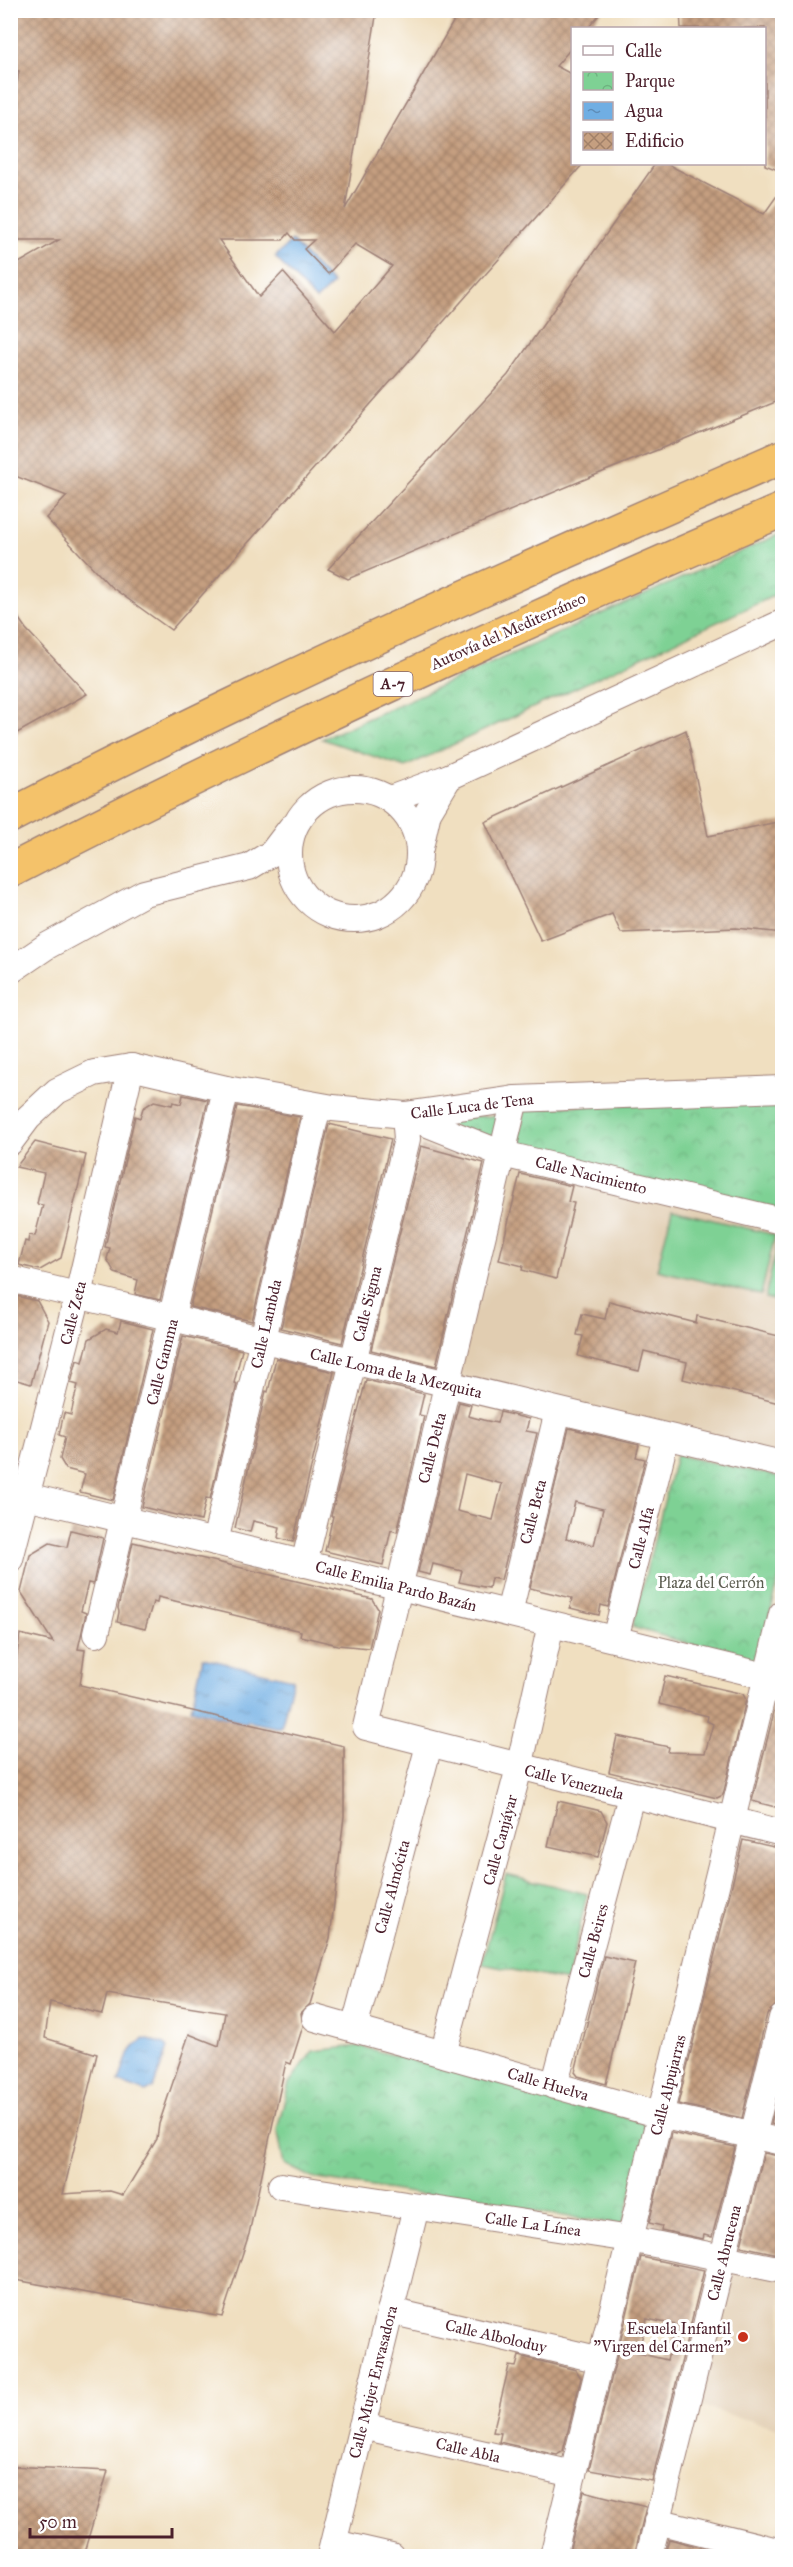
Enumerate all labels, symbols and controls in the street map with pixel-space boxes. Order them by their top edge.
legend [571,27,766,165]
text: Calle [625,40,662,62]
text: Parque [625,70,675,93]
text: Agua [624,100,663,123]
text: Edificio [625,130,684,152]
street label: Autovía del Mediterráneo [427,588,588,674]
road number: A-7 [374,672,412,696]
street label: Calle Luca de Tena [410,1089,535,1123]
street label: Calle Nacimiento [533,1152,649,1198]
street label: Calle Sigma [348,1264,387,1344]
street label: Calle Lambda [247,1277,286,1370]
street label: Calle Zeta [56,1279,90,1347]
street label: Calle Gamma [142,1317,182,1407]
street label: Calle Loma de la Mezquita [308,1344,484,1403]
street label: Calle Delta [414,1410,450,1485]
street label: Calle Beta [516,1477,550,1546]
street label: Calle Alfa [624,1505,658,1571]
street label: Calle Emilia Pardo Bazán [313,1557,479,1615]
park label: Plaza del Cerrón [658,1573,765,1592]
street label: Calle Venezuela [522,1760,626,1804]
street label: Calle Canjáyar [479,1792,521,1888]
street label: Calle Almócita [370,1838,414,1936]
street label: Calle Beires [574,1901,612,1980]
street label: Calle Alpujarras [646,2032,690,2137]
street label: Calle Huelva [505,2063,591,2105]
street label: Calle Abrucena [703,2203,745,2303]
street label: Calle La Línea [484,2208,582,2240]
street label: Calle Mujer Envasadora [345,2303,401,2460]
street label: Calle Alboloduy [443,2315,549,2357]
place label: Escuela Infantil "Virgen del Carmen" [594,2319,732,2357]
marker: Escuela Infantil "Virgen del Carmen" [736,2330,750,2344]
street label: Calle Abla [434,2433,502,2467]
scale bar [30,2501,172,2539]
text: 50 m [39,2511,77,2533]

